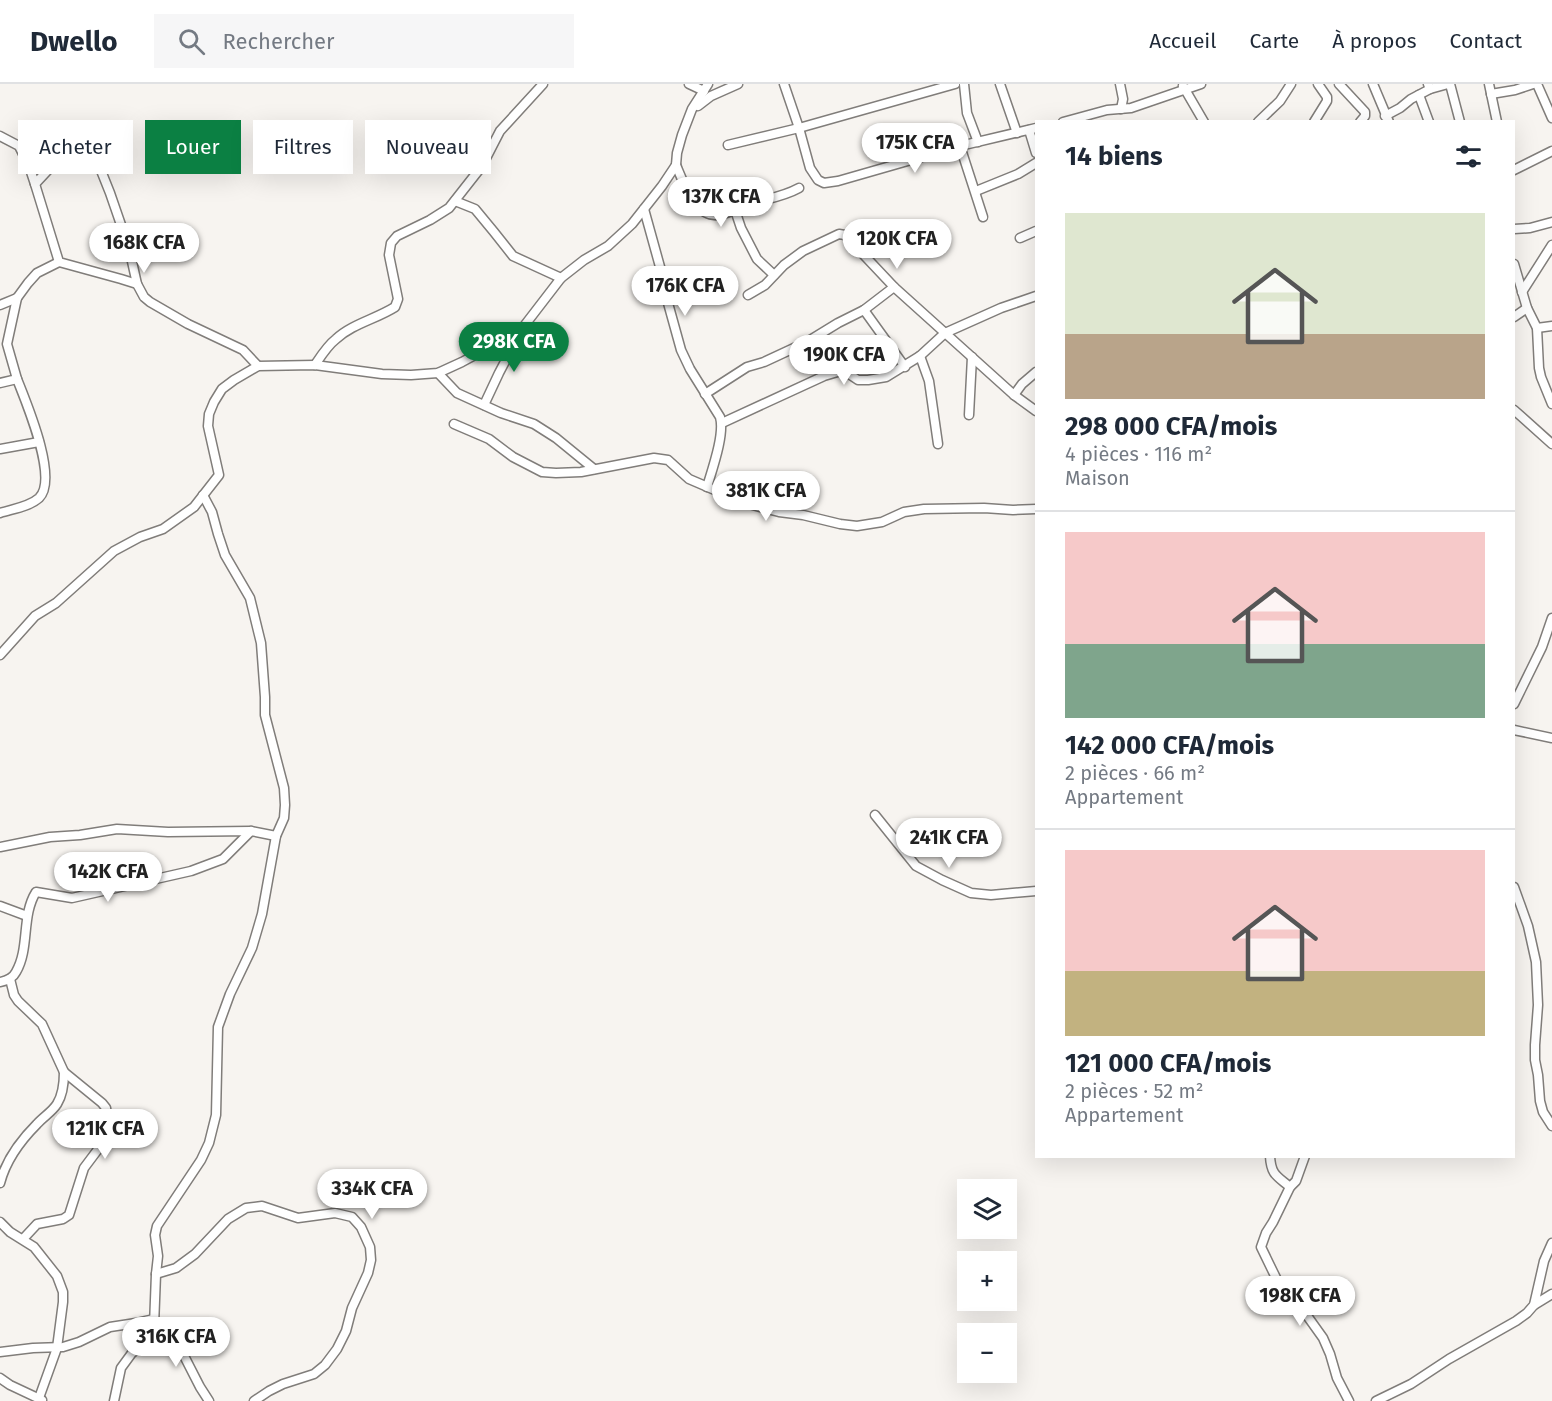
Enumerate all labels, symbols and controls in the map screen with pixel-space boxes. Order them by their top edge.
search box [154,14,574,68]
text: Dwello [30,25,118,58]
icon: search [175,25,208,58]
text: Rechercher [223,28,335,55]
text: Accueil [1149,28,1216,54]
text: Carte [1249,28,1299,54]
text: À propos [1332,28,1417,54]
text: Contact [1450,28,1522,54]
chip: Acheter [18,120,133,174]
chip: Louer [145,120,241,174]
chip: Filtres [253,120,353,174]
chip: Nouveau [365,120,491,174]
pin: 175K CFA [853,123,977,174]
text: 175K CFA [876,130,954,154]
icon: filters [1452,140,1485,173]
text: 14 biens [1065,141,1163,172]
pin: 137K CFA [659,177,783,228]
text: 137K CFA [682,184,760,208]
pin: 120K CFA [835,219,959,270]
pin: 168K CFA [82,223,206,274]
text: 120K CFA [857,226,937,250]
text: 168K CFA [103,230,185,254]
icon: home [1221,252,1329,360]
pin: 176K CFA [623,266,747,317]
text: 176K CFA [646,273,725,297]
pin: 298K CFA [452,322,576,373]
text: 298K CFA [473,329,555,353]
pin: 190K CFA [782,335,906,386]
text: 190K CFA [803,342,885,366]
text: 298 000 CFA/mois [1065,411,1277,442]
text: 4 pièces · 116 m² [1065,442,1212,466]
text: Maison [1065,466,1130,490]
pin: 381K CFA [704,471,828,522]
text: 381K CFA [726,478,806,502]
icon: home [1221,571,1329,679]
text: 142 000 CFA/mois [1065,730,1274,761]
text: 2 pièces · 66 m² [1065,761,1205,785]
text: Appartement [1065,785,1183,809]
pin: 241K CFA [887,818,1011,869]
text: 241K CFA [910,825,988,849]
pin: 142K CFA [46,852,170,903]
text: 142K CFA [68,859,148,883]
icon: home [1221,889,1329,997]
text: 121 000 CFA/mois [1065,1048,1271,1079]
text: 2 pièces · 52 m² [1065,1079,1203,1103]
text: Appartement [1065,1103,1183,1127]
pin: 121K CFA [43,1109,167,1160]
text: 121K CFA [66,1116,144,1140]
pin: 334K CFA [310,1169,434,1220]
text: 334K CFA [331,1176,413,1200]
map controls [957,1179,1017,1383]
button: layers [957,1179,1017,1239]
button: + [957,1251,1017,1311]
pin: 198K CFA [1238,1276,1362,1327]
text: 198K CFA [1259,1283,1341,1307]
pin: 316K CFA [114,1317,238,1368]
button: − [957,1323,1017,1383]
text: 316K CFA [136,1324,216,1348]

